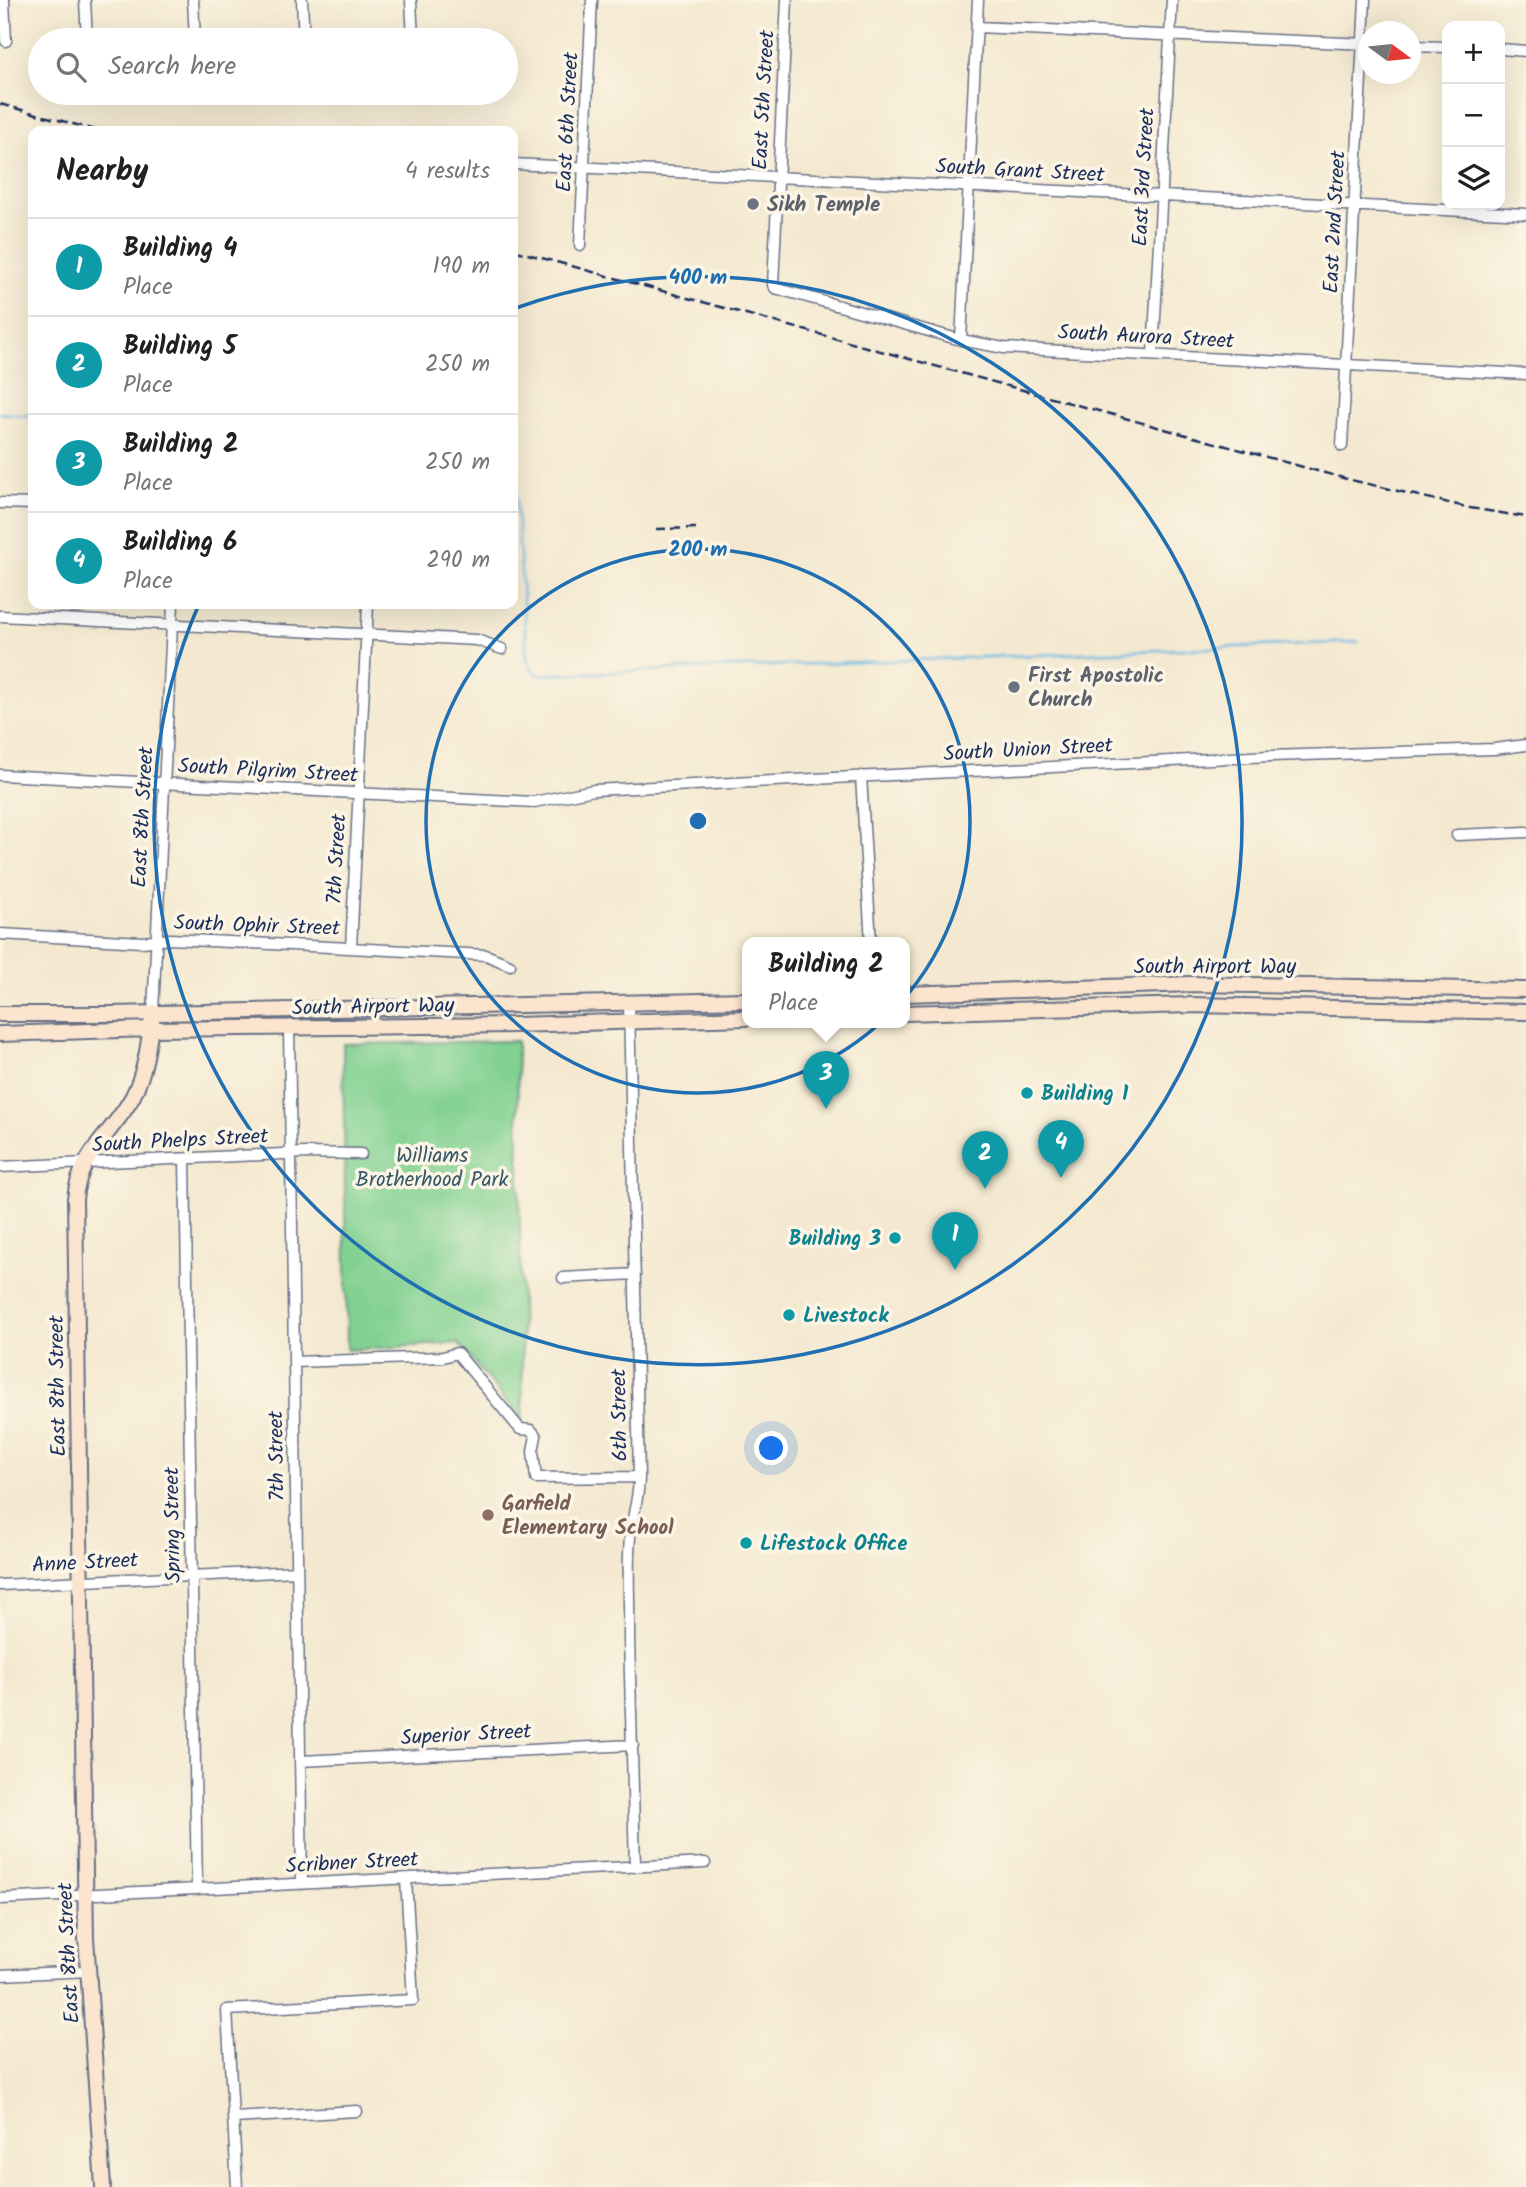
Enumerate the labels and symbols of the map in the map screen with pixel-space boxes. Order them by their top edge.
north arrow [1358,21,1421,84]
street label: East 5th Street [744,28,785,171]
street label: East 6th Street [548,50,589,193]
street label: East 3rd Street [1124,106,1165,247]
street label: East 2nd Street [1315,149,1356,294]
street label: South Grant Street [935,151,1106,192]
place label: Sikh Temple [767,189,880,222]
marker: Sikh Temple [745,196,761,212]
text: 400 m [669,262,727,295]
street label: South Aurora Street [1057,316,1236,359]
text: 200 m [668,534,728,567]
place label: First Apostolic Church [1028,660,1164,717]
marker: First Apostolic Church [1006,679,1022,695]
street label: South Union Street [942,730,1115,771]
street label: East 8th Street [123,745,164,889]
street label: South Pilgrim Street [177,750,360,793]
centre of rings [686,809,710,833]
street label: 7th Street [319,812,356,905]
street label: South Ophir Street [173,907,342,946]
street label: South Airport Way [1134,951,1296,984]
street label: South Airport Way [292,990,455,1025]
pin: 3 [803,1051,849,1109]
place label: Building 1 [1041,1078,1129,1111]
marker: Building 1 [1019,1085,1035,1101]
street label: South Phelps Street [91,1120,270,1163]
pin: 4 [1038,1120,1084,1178]
pin: 2 [962,1131,1008,1189]
park label: Williams Brotherhood Park [356,1140,509,1197]
pin: 1 [932,1212,978,1270]
place label: Building 3 [789,1223,882,1256]
marker: Building 3 [887,1230,903,1246]
place label: Livestock [803,1300,889,1333]
marker: Livestock [781,1307,797,1323]
street label: East 8th Street [41,1314,76,1457]
street label: 6th Street [603,1367,638,1462]
street label: 7th Street [260,1409,295,1502]
your location [754,1431,788,1465]
street label: Spring Street [156,1466,191,1583]
place label: Garfield Elementary School [502,1488,674,1545]
marker: Garfield Elementary School [480,1507,496,1523]
place label: Lifestock Office [760,1528,907,1561]
marker: Lifestock Office [738,1535,754,1551]
street label: Anne Street [31,1544,140,1583]
street label: Superior Street [400,1716,533,1755]
street label: Scribner Street [285,1844,420,1883]
street label: East 8th Street [49,1881,90,2024]

